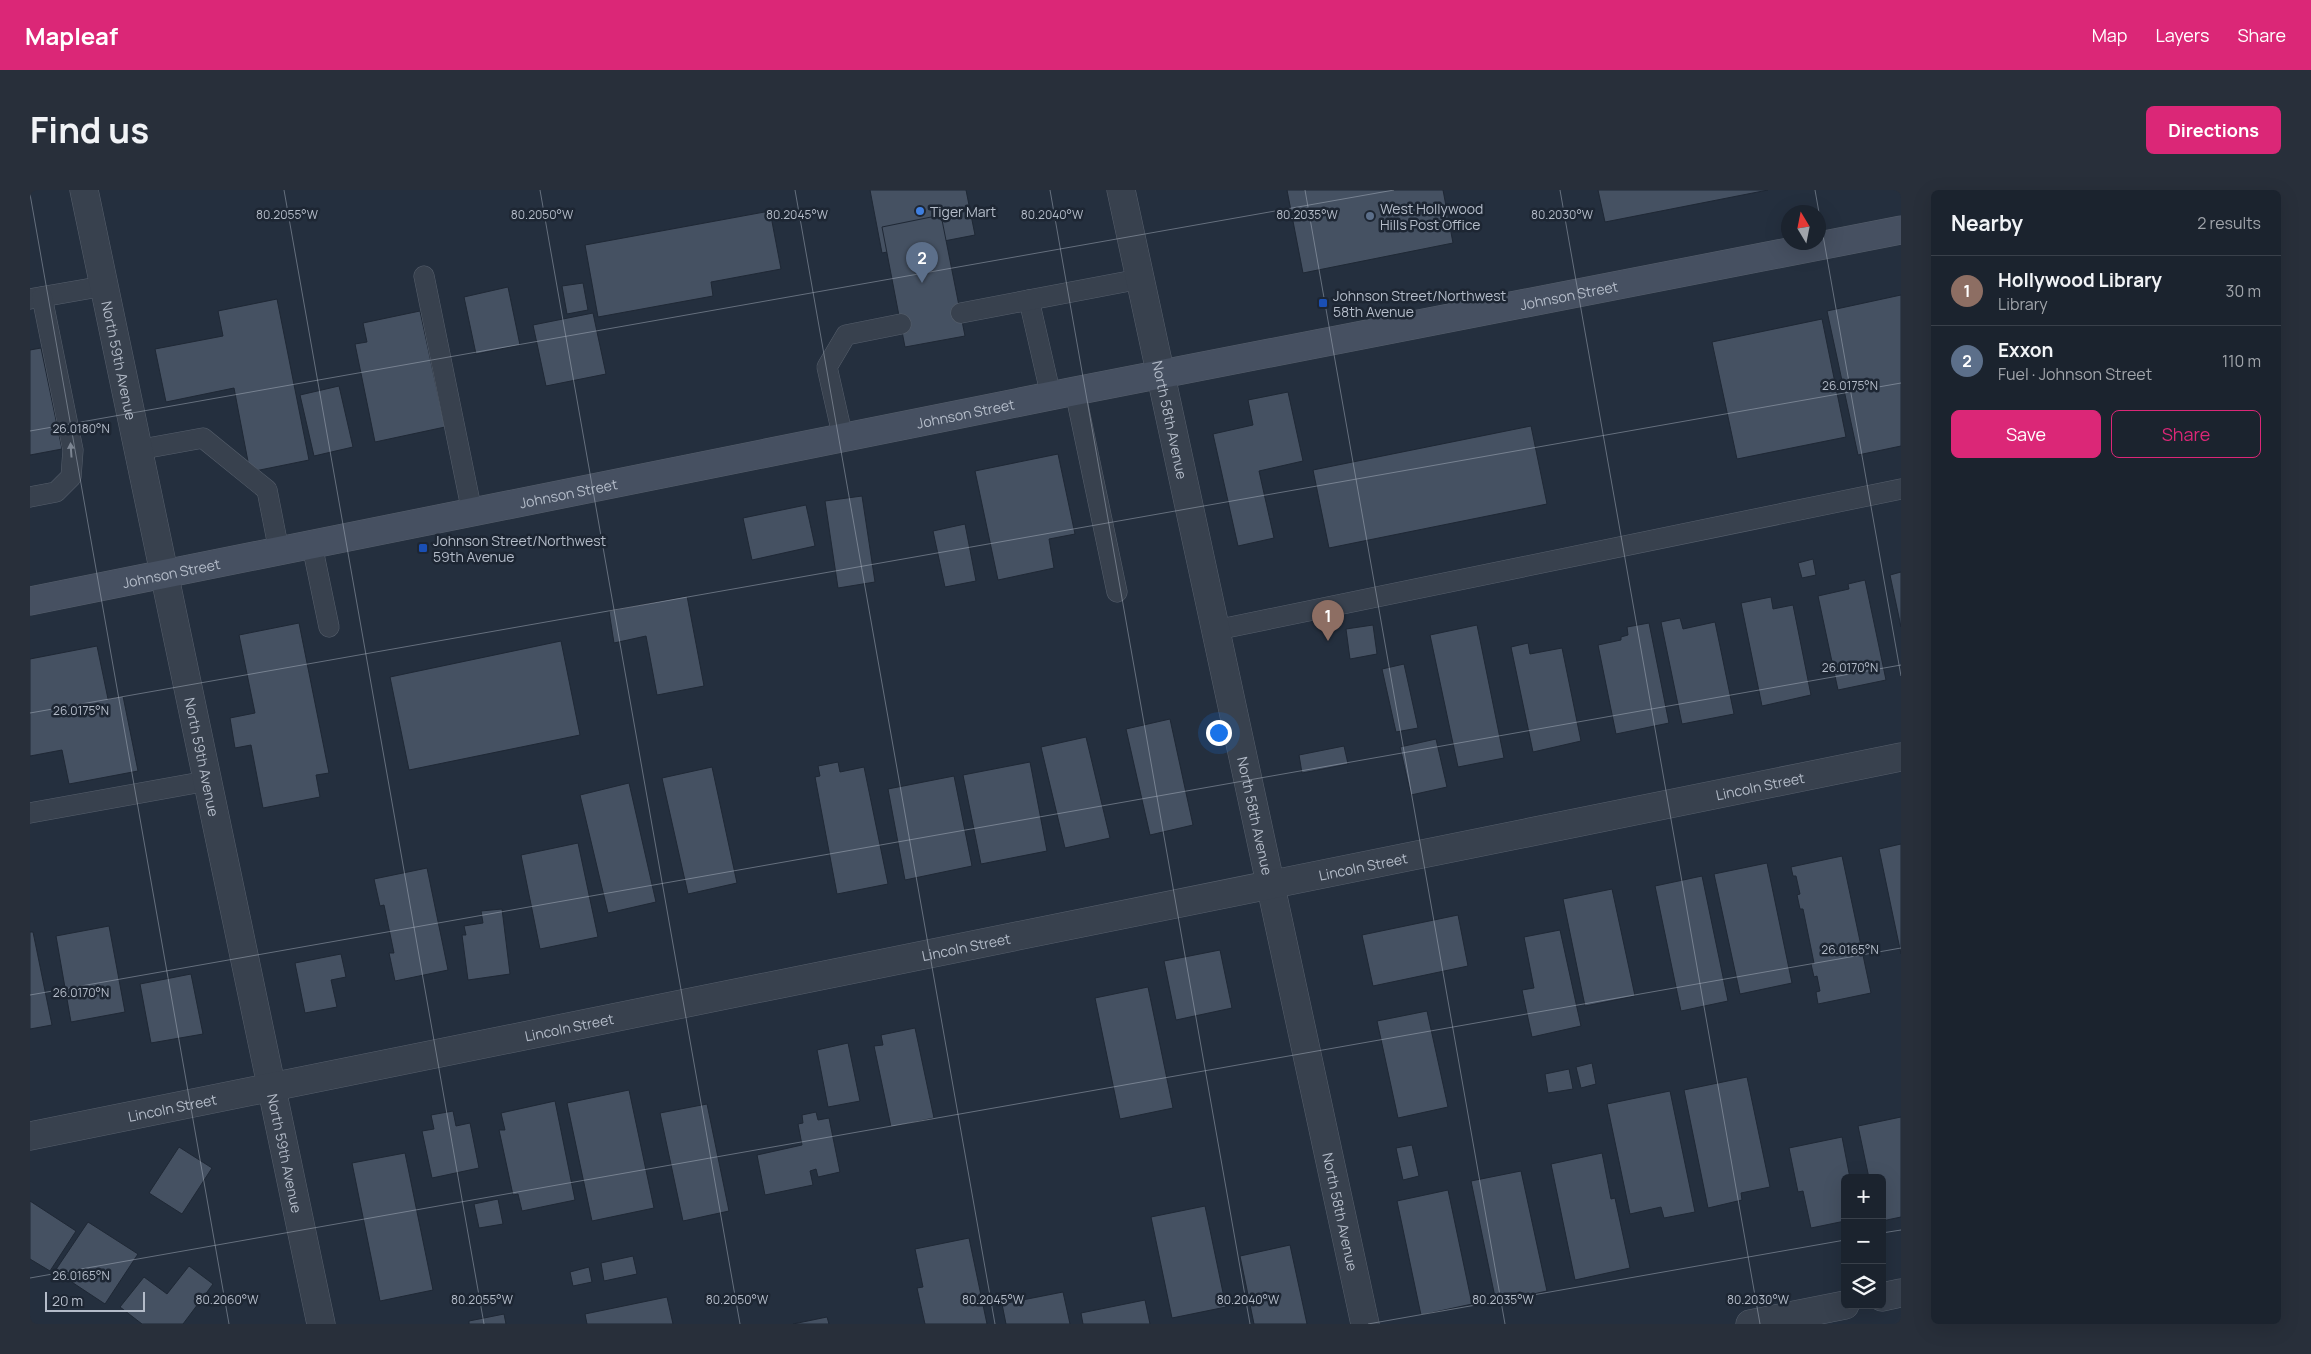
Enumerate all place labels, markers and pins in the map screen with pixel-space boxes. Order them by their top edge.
place label: West Hollywood Hills Post Office [1380,199,1483,234]
place label: Tiger Mart [930,202,997,221]
marker: Tiger Mart [914,205,926,217]
marker: West Hollywood Hills Post Office [1364,210,1376,222]
pin: 2 [906,242,938,283]
place label: Johnson Street/Northwest 58th Avenue [1333,286,1507,321]
marker: Johnson Street/Northwest 58th Avenue [1317,297,1329,309]
place label: Johnson Street/Northwest 59th Avenue [433,531,607,566]
marker: Johnson Street/Northwest 59th Avenue [417,542,429,554]
pin: 1 [1312,600,1344,641]

